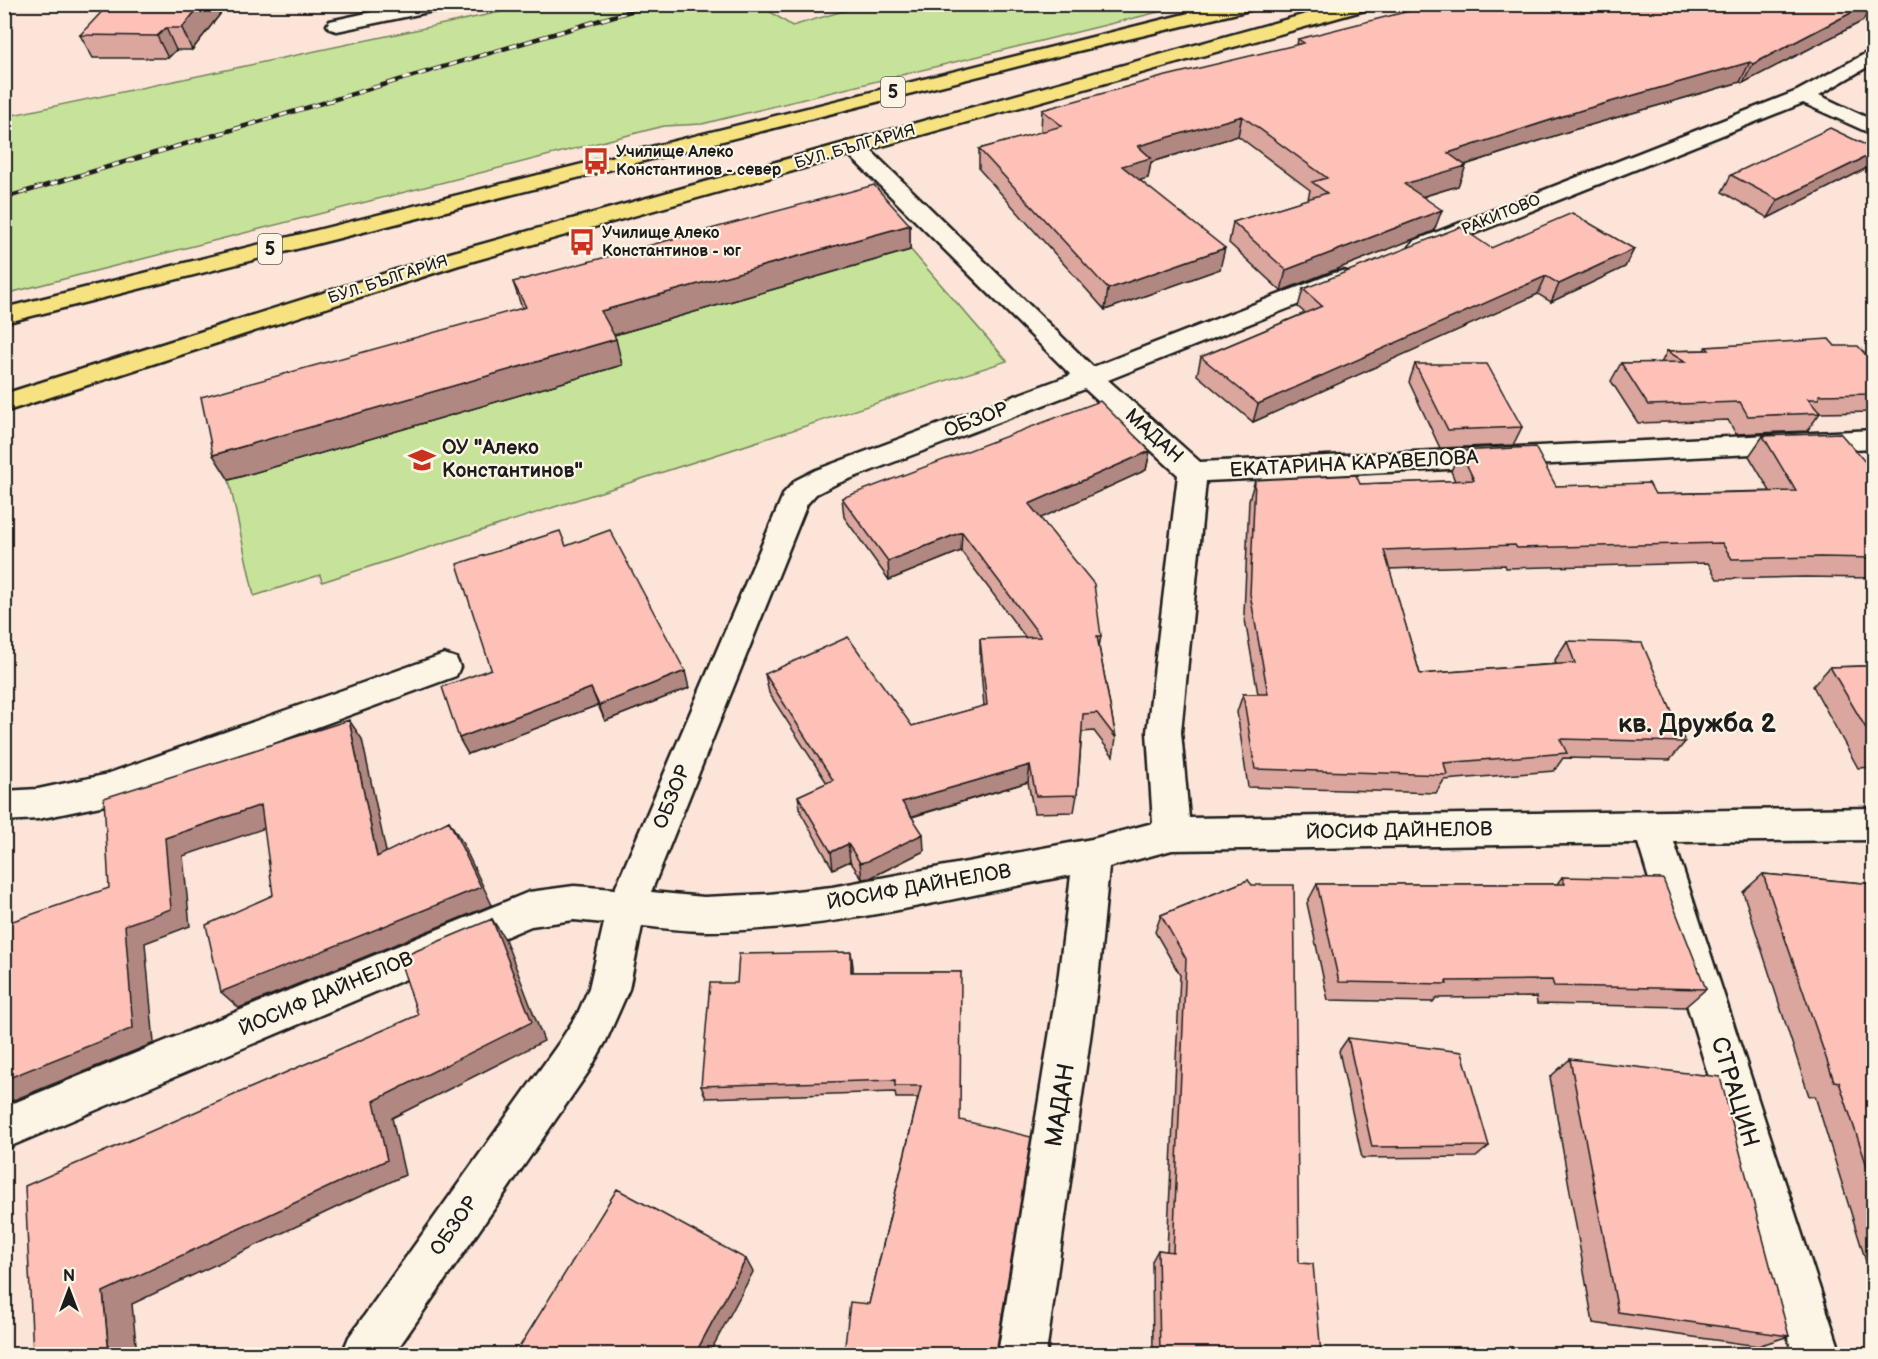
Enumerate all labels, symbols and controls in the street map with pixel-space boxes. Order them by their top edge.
road number: 5 [881,77,905,107]
street label: БУЛ. БЪЛГАРИЯ [792,121,918,173]
place label: Училище Алеко Константинов - север [616,143,782,180]
bus stop icon: Училище Алеко Константинов - север [581,146,611,176]
street label: РАКИТОВО [1459,190,1544,239]
place label: Училище Алеко Константинов - юг [602,224,742,261]
bus stop icon: Училище Алеко Константинов - юг [567,227,597,257]
road number: 5 [258,234,282,264]
street label: БУЛ. БЪЛГАРИЯ [326,252,450,308]
street label: ОБЗОР [940,397,1012,443]
street label: МАДАН [1120,404,1188,468]
place label: ОУ "Алеко Константинов" [442,436,583,483]
school or university icon: ОУ "Алеко Константинов" [407,445,437,475]
street label: ЕКАТАРИНА КАРАВЕЛОВА [1229,445,1480,482]
district label: кв. Дружба 2 [1618,709,1776,740]
street label: ОБЗОР [648,761,696,833]
street label: ЙОСИФ ДАЙНЕЛОВ [1305,817,1493,845]
street label: ЙОСИФ ДАЙНЕЛОВ [825,859,1013,915]
street label: ЙОСИФ ДАЙНЕЛОВ [235,946,417,1042]
street label: СТРАЦИН [1704,1033,1766,1151]
street label: МАДАН [1039,1061,1081,1149]
street label: ОБЗОР [425,1191,483,1260]
north arrow [39,1260,99,1320]
text: N [63,1267,75,1286]

